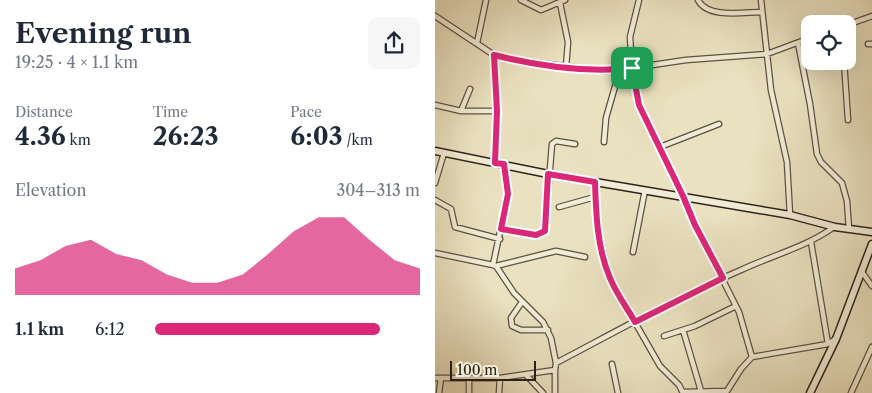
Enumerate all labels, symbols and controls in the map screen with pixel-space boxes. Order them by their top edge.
map controls [801,15,856,70]
button: locate [801,15,856,70]
text: Evening run [15,16,191,50]
button: share [368,17,420,69]
pin [611,47,653,89]
text: 19:25 · 4 × 1.1 km [15,52,138,72]
icon: arrive [618,54,646,82]
text: Distance [15,103,73,121]
text: Time [153,103,188,121]
text: Pace [290,103,322,121]
text: 4.36 [15,121,66,152]
text: 26:23 [153,121,219,152]
text: 6:03 [290,121,343,152]
text: km [66,131,91,149]
text: /km [343,131,373,149]
text: Elevation [15,180,86,200]
text: 304–313 m [336,180,420,200]
text: 1.1 km [15,319,64,339]
text: 6:12 [95,319,125,339]
scale bar [450,358,536,381]
text: 100 m [457,361,497,379]

